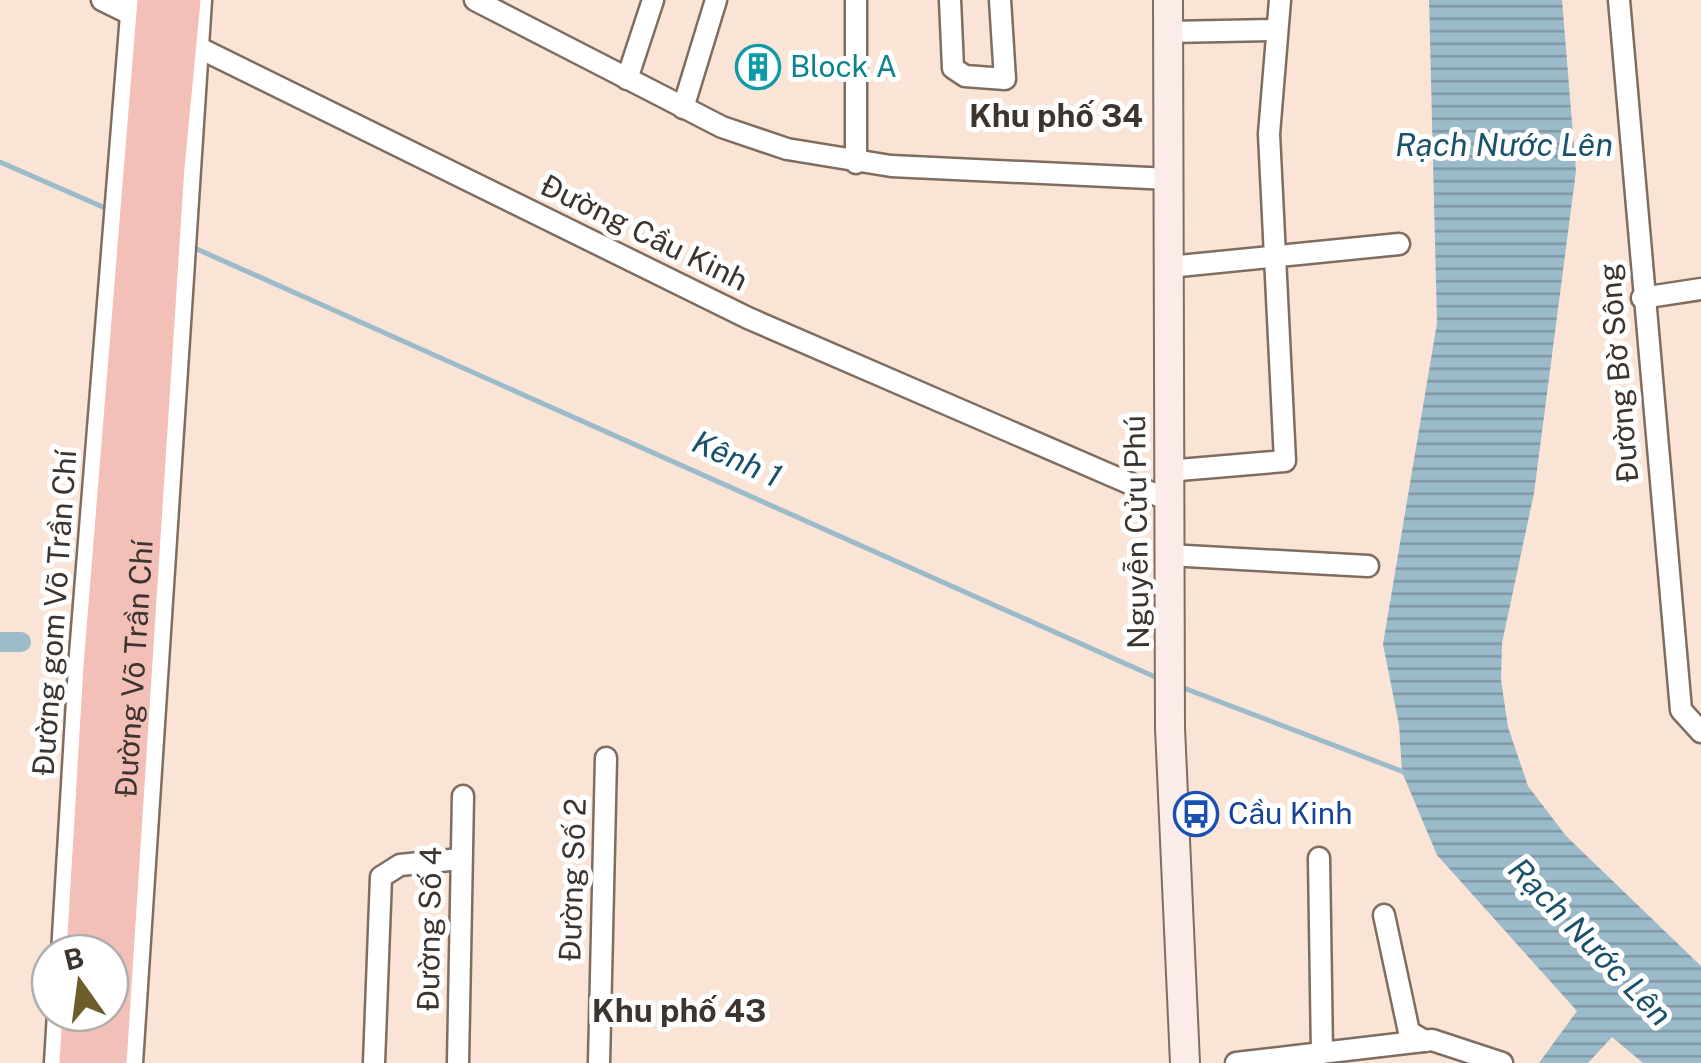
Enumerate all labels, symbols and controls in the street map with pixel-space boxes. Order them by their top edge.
building icon: Block A [735,44,781,90]
place label: Block A [790,48,897,84]
district label: Khu phố 34 [969,97,1143,134]
water label: Rạch Nước Lên [1395,126,1613,163]
street label: Đường Cầu Kinh [535,166,754,298]
street label: Đường Bờ Sông [1590,262,1646,484]
street label: Nguyễn Cửu Phú [1116,415,1156,649]
water label: Kênh 1 [687,423,788,495]
street label: Đường gom Võ Trần Chí [25,448,83,777]
street label: Đường Võ Trần Chí [107,538,160,799]
bus stop icon: Cầu Kinh [1173,791,1219,837]
place label: Cầu Kinh [1228,795,1352,831]
street label: Đường Số 2 [551,798,593,962]
street label: Đường Số 4 [410,846,448,1012]
water label: Rạch Nước Lên [1501,850,1679,1033]
north arrow [30,933,130,1033]
text: B [61,940,87,977]
district label: Khu phố 43 [592,992,766,1029]

